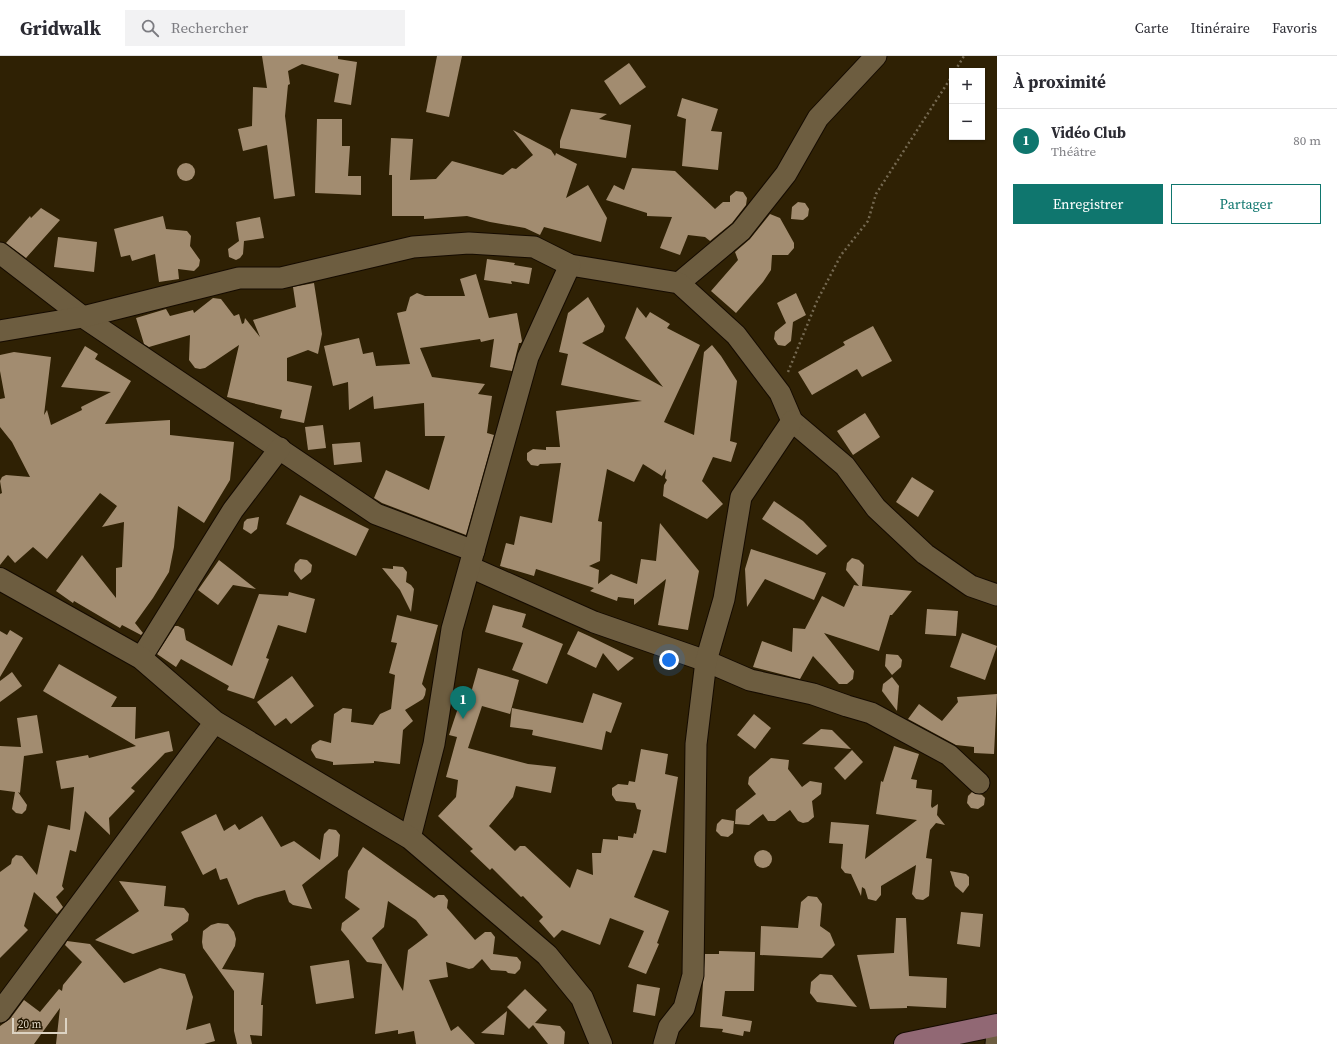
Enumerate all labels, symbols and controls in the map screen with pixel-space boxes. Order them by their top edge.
search box [125,10,405,46]
text: Gridwalk [20,15,101,41]
icon: search [139,17,161,39]
text: Rechercher [171,17,248,38]
text: Carte [1135,18,1169,38]
text: Itinéraire [1191,18,1250,38]
text: Favoris [1272,18,1317,38]
map controls [949,68,985,140]
button: + [949,68,985,104]
text: À proximité [1013,70,1106,94]
button: − [949,104,985,140]
text: Vidéo Club [1051,122,1126,143]
text: 1 [1022,132,1030,149]
text: 80 m [1293,132,1321,149]
text: Théâtre [1051,143,1096,160]
button: Enregistrer [1013,184,1163,224]
button: Partager [1171,184,1321,224]
your location [659,650,679,670]
pin: 1 [450,686,476,719]
scale bar [12,1016,67,1035]
text: 20 m [18,1017,41,1032]

